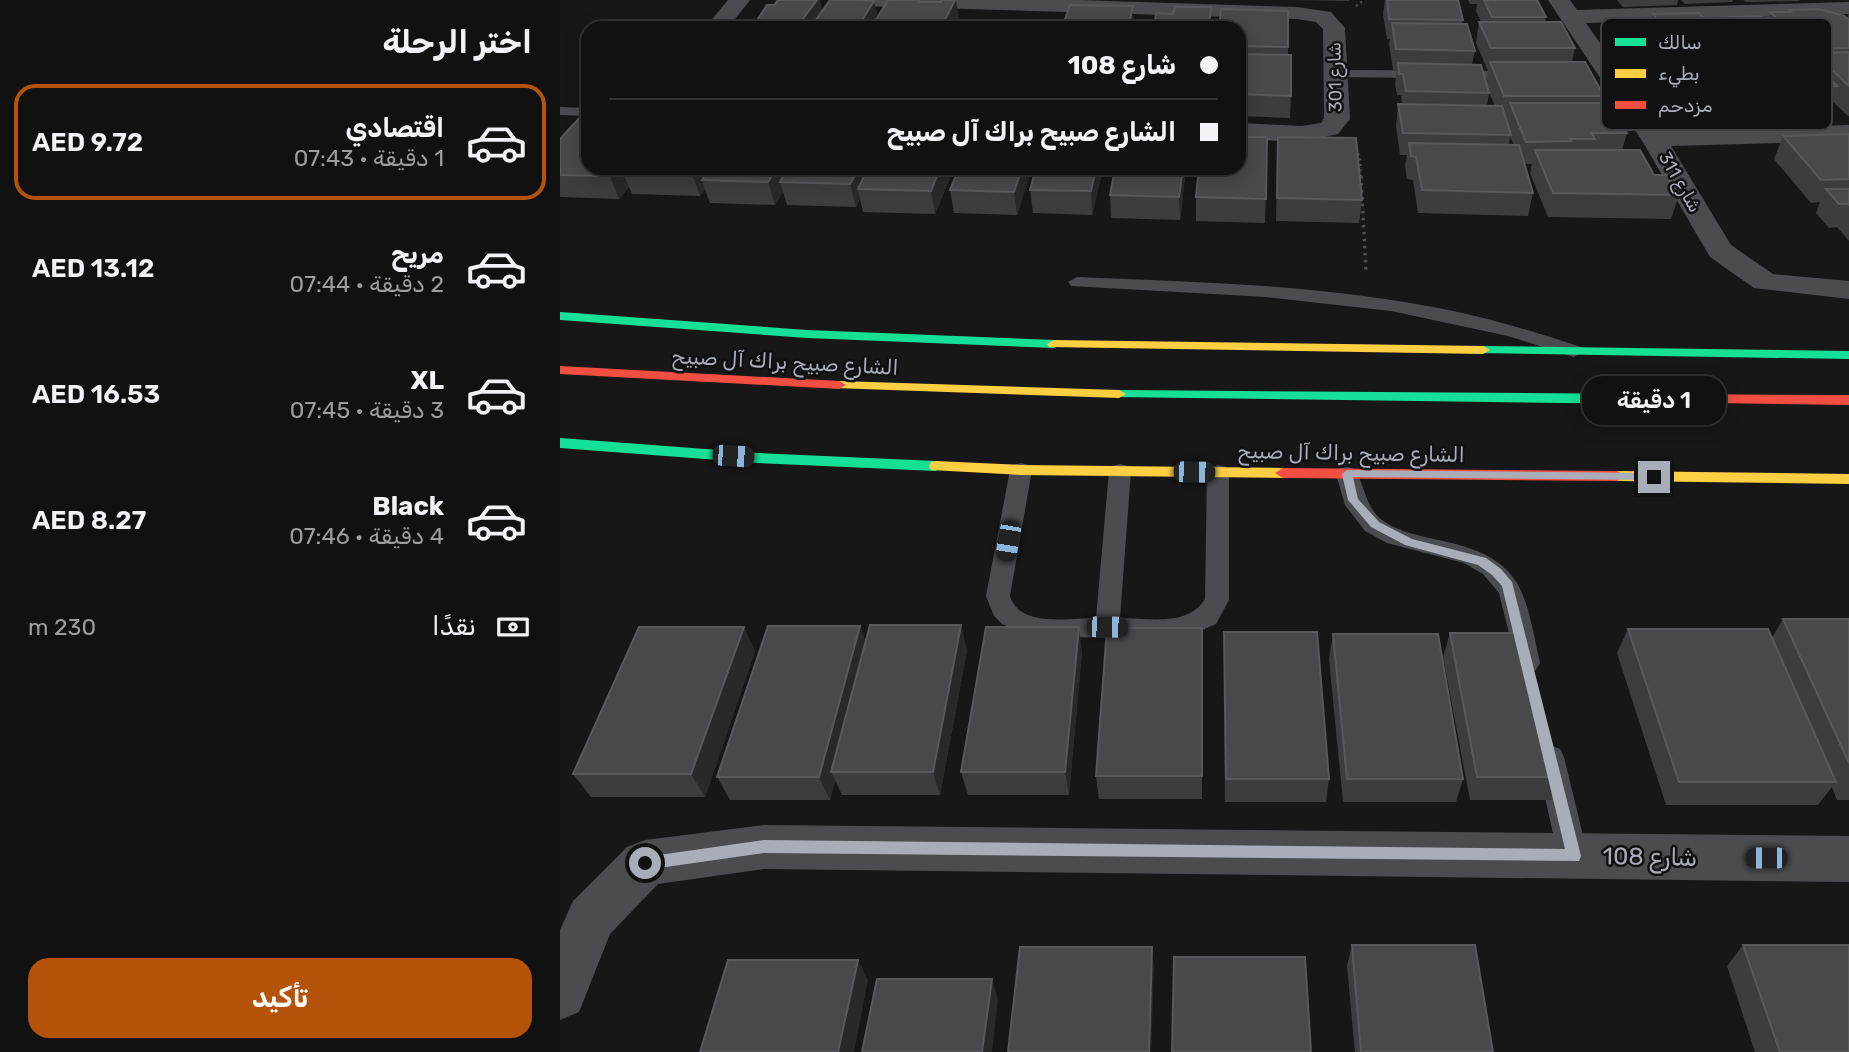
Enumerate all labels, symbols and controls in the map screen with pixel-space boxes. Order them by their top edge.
legend [1601,18,1832,130]
text: اختر الرحلة [382,23,532,61]
text: سالك [1658,31,1702,54]
street label: شارع 301 [1323,42,1348,112]
text: شارع 108 [1068,50,1176,81]
text: بطيء [1658,62,1700,88]
text: مزدحم [1658,94,1713,118]
icon: car [465,111,528,174]
text: اقتصادي [345,113,444,144]
text: الشارع صبيح براك آل صبيح [887,117,1176,148]
text: AED 9.72 [32,127,143,158]
text: 1 دقيقة · 07:43 [294,144,444,172]
street label: شارع 311 [1653,148,1706,217]
icon: car [465,237,528,300]
text: مريح [391,239,444,270]
text: AED 13.12 [32,253,154,284]
text: 2 دقيقة · 07:44 [290,270,444,298]
street label: الشارع صبيح براك آل صبيح [671,343,899,382]
icon: car [465,363,528,426]
text: XL [411,365,444,396]
callout: 1 دقيقة [1582,376,1726,424]
text: AED 16.53 [32,379,160,410]
text: 1 دقيقة [1617,386,1691,414]
text: 3 دقيقة · 07:45 [290,396,444,424]
street label: الشارع صبيح براك آل صبيح [1237,438,1465,469]
car [712,444,755,468]
car [1173,461,1216,483]
route end [1638,461,1670,493]
icon: car [465,489,528,552]
text: Black [372,491,444,522]
text: AED 8.27 [32,505,146,536]
car [995,518,1022,564]
text: 4 دقيقة · 07:46 [289,522,444,550]
icon: cash [494,608,532,646]
text: نقدًا [432,611,476,642]
text: 230 m [28,613,96,641]
car [1086,616,1129,638]
street label: شارع 108 [1602,842,1697,874]
route start [629,847,661,879]
car [1746,848,1788,869]
button: تأكيد [28,958,532,1038]

